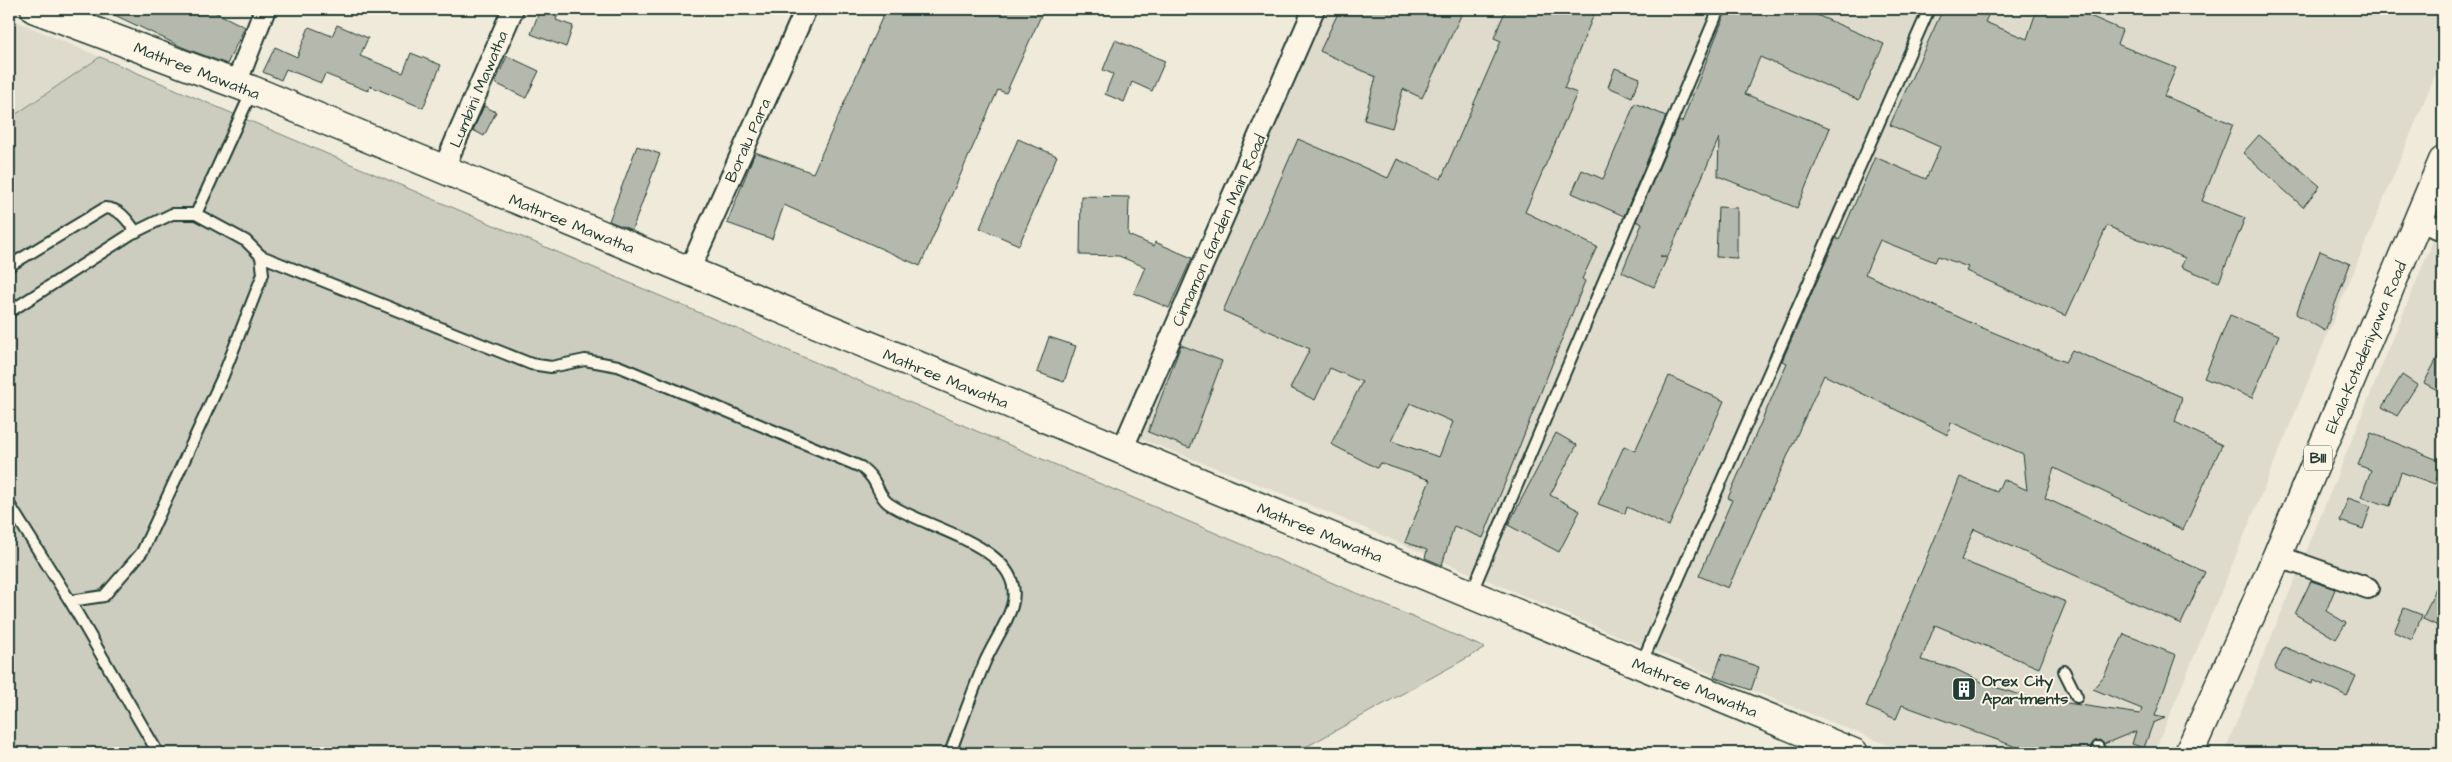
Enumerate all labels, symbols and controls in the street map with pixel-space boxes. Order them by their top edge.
street label: Lumbini Mawatha [444,28,513,151]
street label: Mathree Mawatha [130,37,263,105]
street label: Boralu Para [720,95,776,186]
street label: Cinnamon Garden Main Road [1167,131,1271,330]
street label: Mathree Mawatha [506,189,638,259]
street label: Ekala-Kotadeniyawa Road [2320,258,2413,437]
street label: Mathree Mawatha [880,344,1012,414]
road number: B111 [2304,446,2332,470]
street label: Mathree Mawatha [1254,498,1386,568]
street label: Mathree Mawatha [1629,653,1761,723]
place label: Orex City Apartments [1982,670,2068,710]
building icon: Orex City Apartments [1951,676,1977,702]

